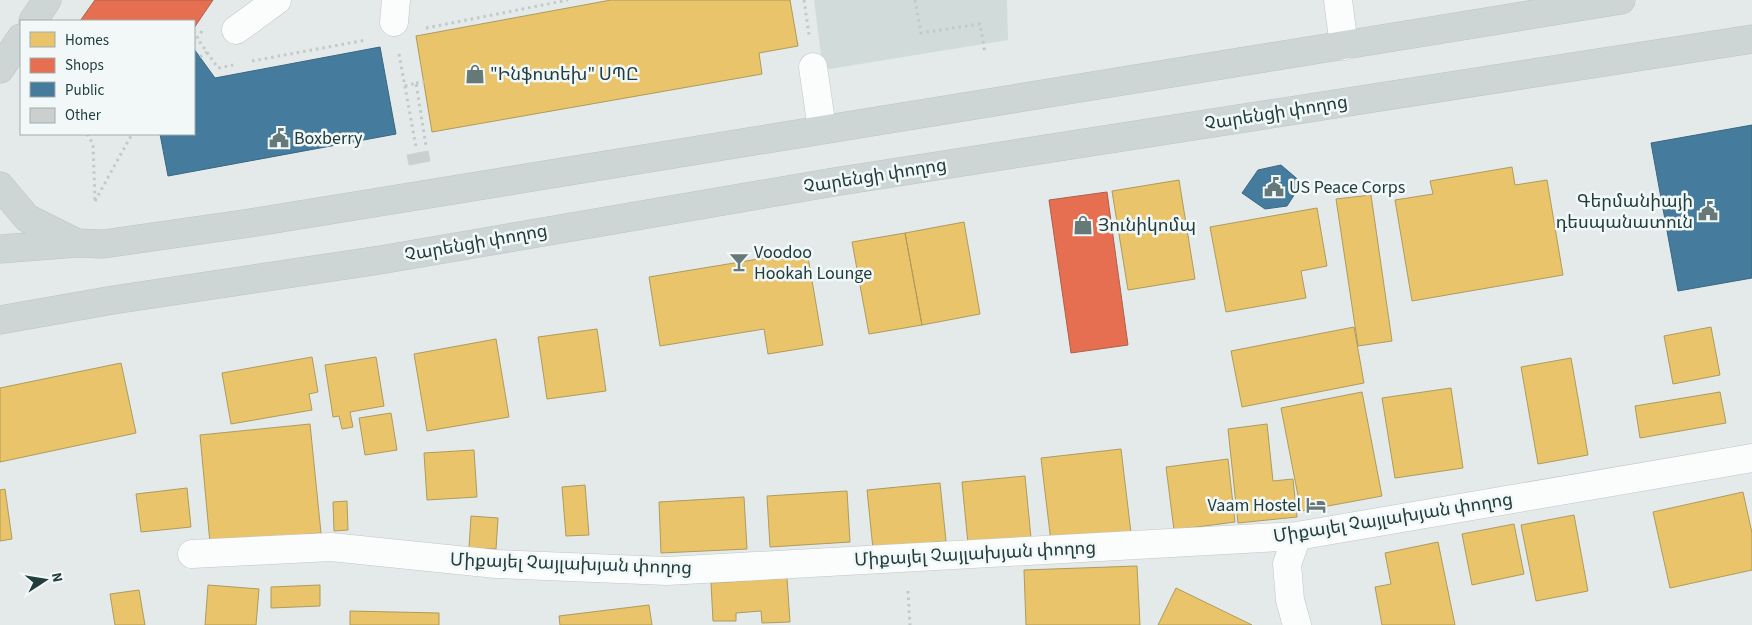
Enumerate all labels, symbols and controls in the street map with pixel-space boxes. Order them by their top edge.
legend [20,20,195,135]
text: Homes [65,30,109,51]
text: Shops [65,55,104,76]
place label: "Ինֆոտեխ" ՍՊԸ [490,62,639,87]
shop icon: "Ինֆոտեխ" ՍՊԸ [464,63,486,85]
text: Public [65,80,104,101]
street label: Չարենցի փողոց [1203,89,1349,137]
text: Other [65,105,102,126]
place label: Boxberry [294,126,363,151]
public building icon: Boxberry [268,127,290,149]
street label: Չարենցի փողոց [802,152,948,200]
place label: US Peace Corps [1289,175,1405,200]
public building icon: US Peace Corps [1263,176,1285,198]
place label: Գերմանիայի դեսպանատուն [1556,189,1693,235]
public building icon: Գերմանիայի դեսպանատուն [1697,200,1719,222]
place label: Յունիկոմպ [1098,213,1196,238]
shop icon: Յունիկոմպ [1072,214,1094,236]
street label: Չարենցի փողոց [403,218,549,268]
place label: Voodoo Hookah Lounge [754,240,872,286]
bar icon: Voodoo Hookah Lounge [728,251,750,273]
street label: Միքայել Չայլախյան փողոց [1271,487,1515,549]
place label: Vaam Hostel [1207,493,1301,518]
hotel icon: Vaam Hostel [1305,494,1327,516]
street label: Միքայել Չայլախյան փողոց [853,535,1097,573]
street label: Միքայել Չայլախյան փողոց [450,547,692,581]
north arrow [20,555,70,605]
text: N [46,571,67,584]

